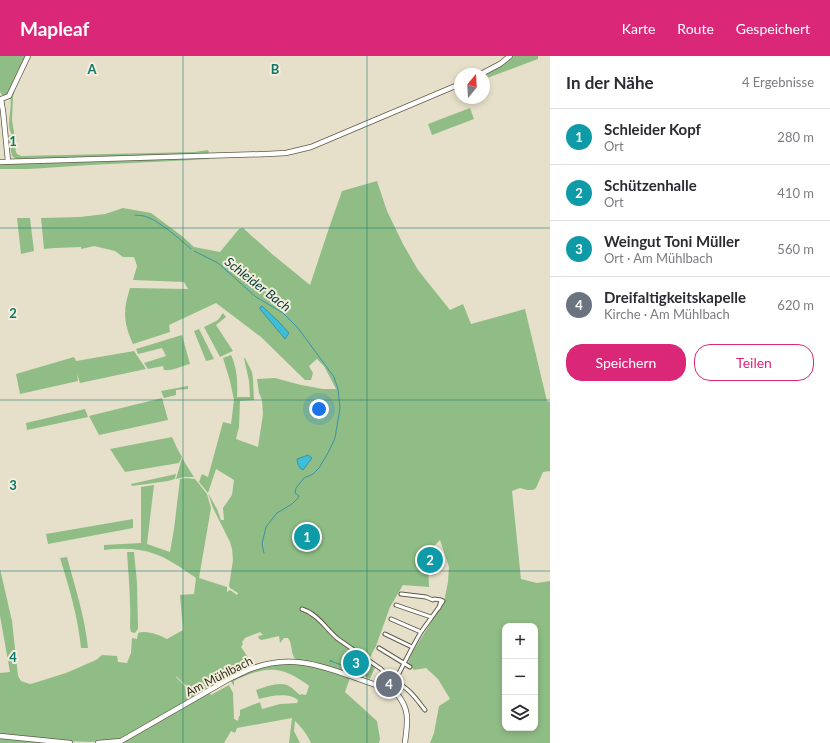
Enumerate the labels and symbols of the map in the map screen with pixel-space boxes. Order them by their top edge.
text: A [86,61,97,77]
text: B [271,61,280,77]
north arrow [454,68,490,104]
text: 1 [9,133,17,149]
water label: Schleider Bach [222,253,294,315]
text: 2 [9,305,17,321]
your location [309,399,329,419]
text: 3 [9,477,17,493]
pin: 1 [294,522,320,552]
pin: 2 [417,545,443,575]
pin: 3 [343,648,369,678]
text: 4 [9,649,17,665]
street label: Am Mühlbach [183,653,255,699]
pin: 4 [376,669,402,699]

